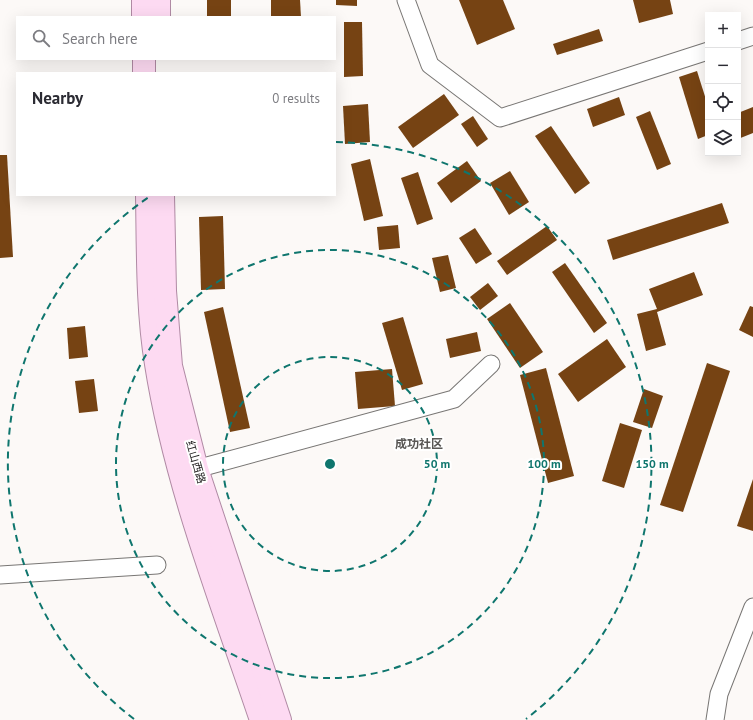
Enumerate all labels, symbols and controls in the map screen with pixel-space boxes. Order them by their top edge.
map controls [705,12,741,156]
button: + [705,12,741,48]
search box [16,16,336,60]
icon: search [30,27,52,49]
text: Search here [62,29,138,48]
button: − [705,48,741,84]
button: locate [705,84,741,120]
text: Nearby [32,87,83,109]
text: 0 results [272,90,320,107]
button: layers [705,120,741,156]
district label: 成功社区 [395,436,443,451]
street label: 红山西路 [183,439,209,485]
text: 50 m [424,456,450,471]
text: 100 m [527,456,561,471]
text: 150 m [635,456,669,471]
centre of rings [323,457,337,471]

